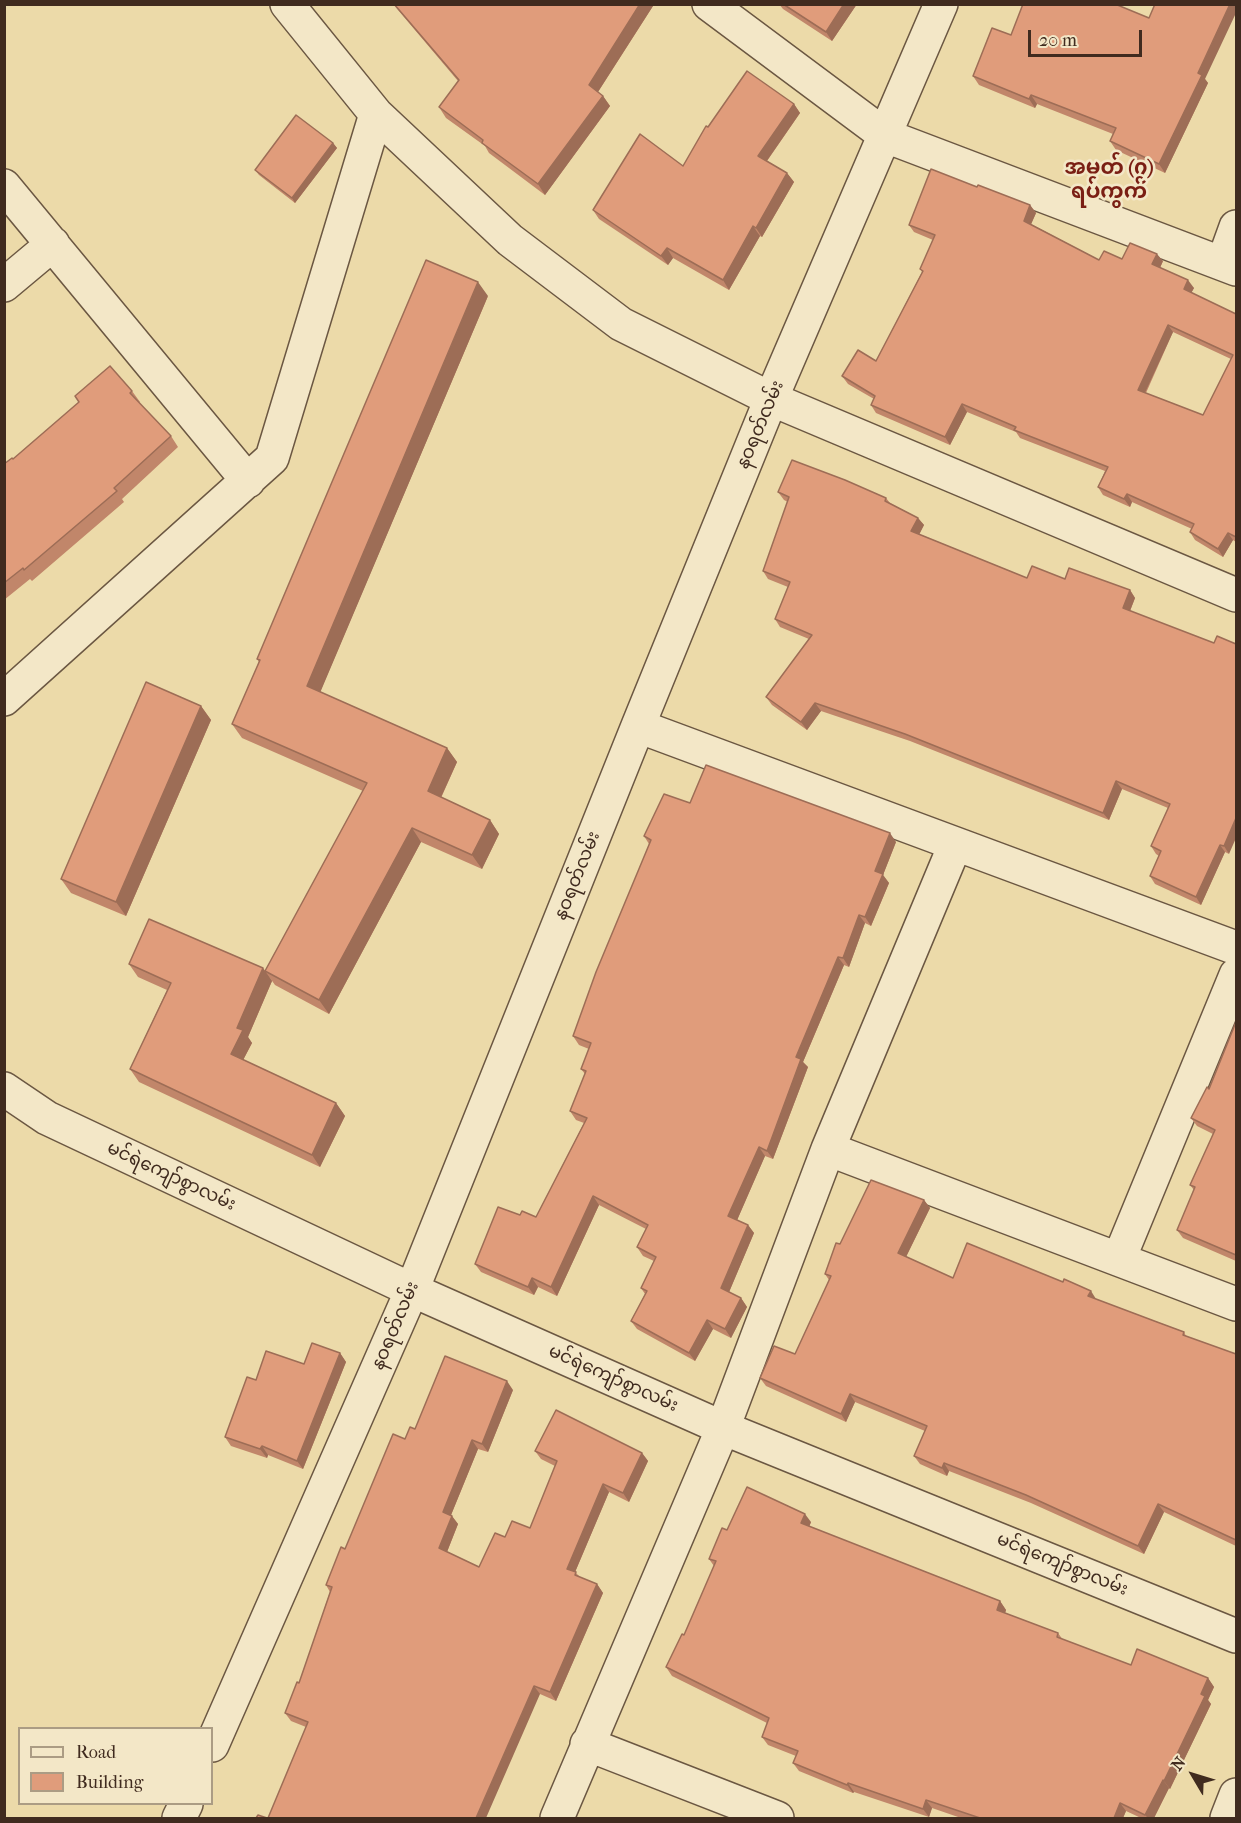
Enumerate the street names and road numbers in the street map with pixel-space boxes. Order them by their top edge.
street label: နဝရတ်လမ်း [733,378,789,472]
street label: နဝရတ်လမ်း [550,829,606,923]
street label: မင်ရဲကျော်စွာလမ်း [103,1138,239,1216]
street label: နဝရတ်လမ်း [368,1279,424,1373]
street label: မင်ရဲကျော်စွာလမ်း [545,1341,681,1417]
street label: မင်ရဲကျော်စွာလမ်း [993,1529,1131,1601]

